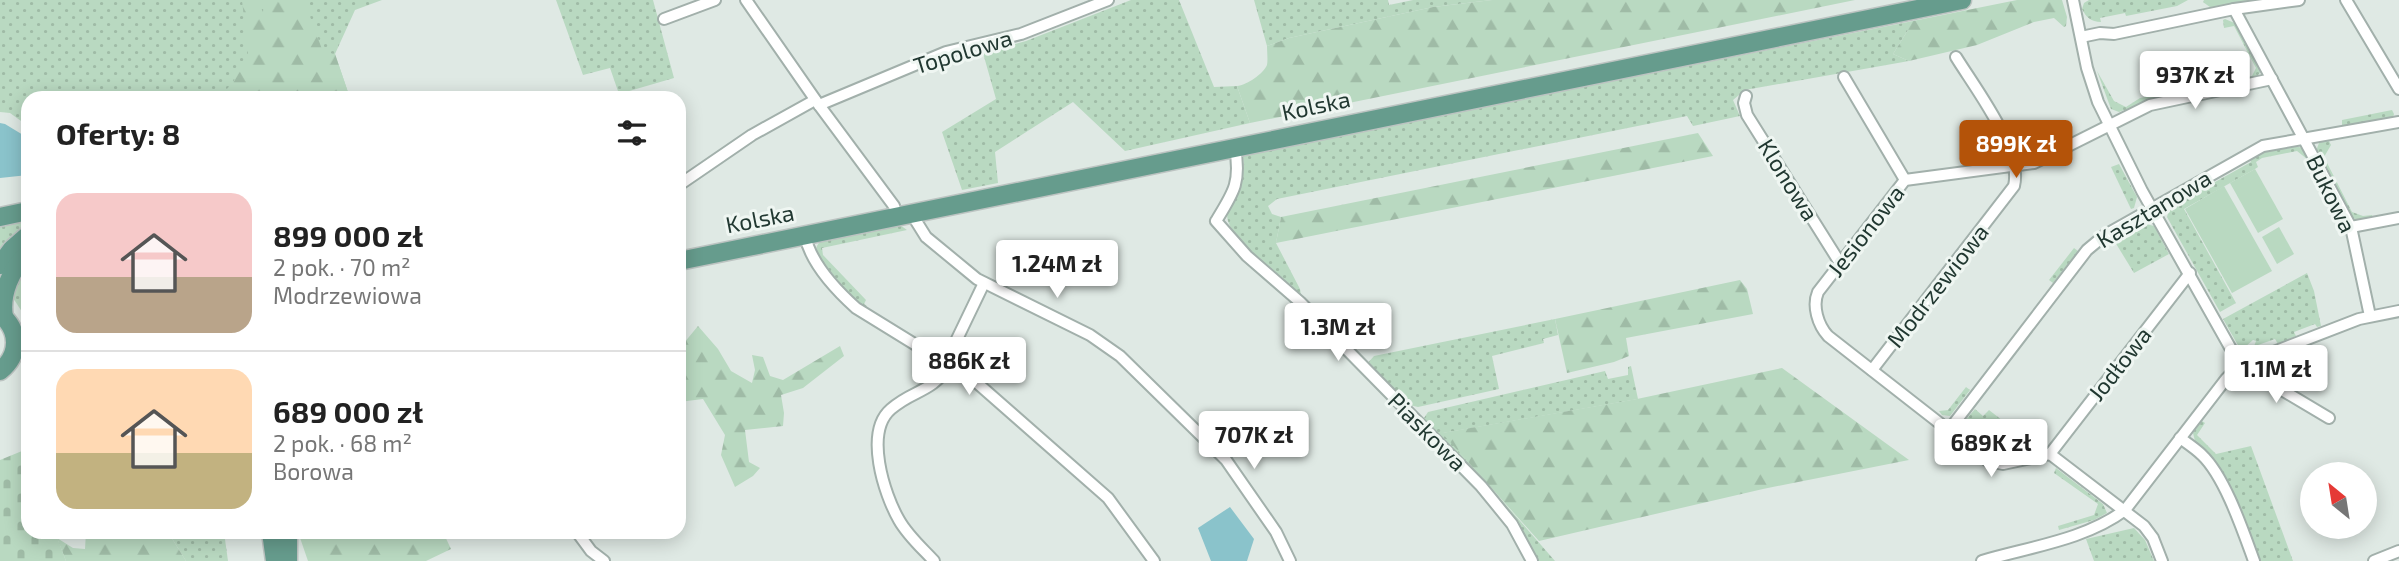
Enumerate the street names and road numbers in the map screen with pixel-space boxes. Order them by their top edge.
street label: Topolowa [910,23,1015,79]
street label: Kolska [1279,84,1353,126]
street label: Klonowa [1753,133,1825,226]
street label: Bukowa [2301,150,2363,237]
street label: Kasztanowa [2091,163,2216,253]
street label: Jesionowa [1821,179,1910,282]
street label: Kolska [723,198,796,238]
street label: Modrzewiowa [1880,218,1994,353]
street label: Jodłowa [2082,321,2157,406]
street label: Piaskowa [1383,386,1473,476]

